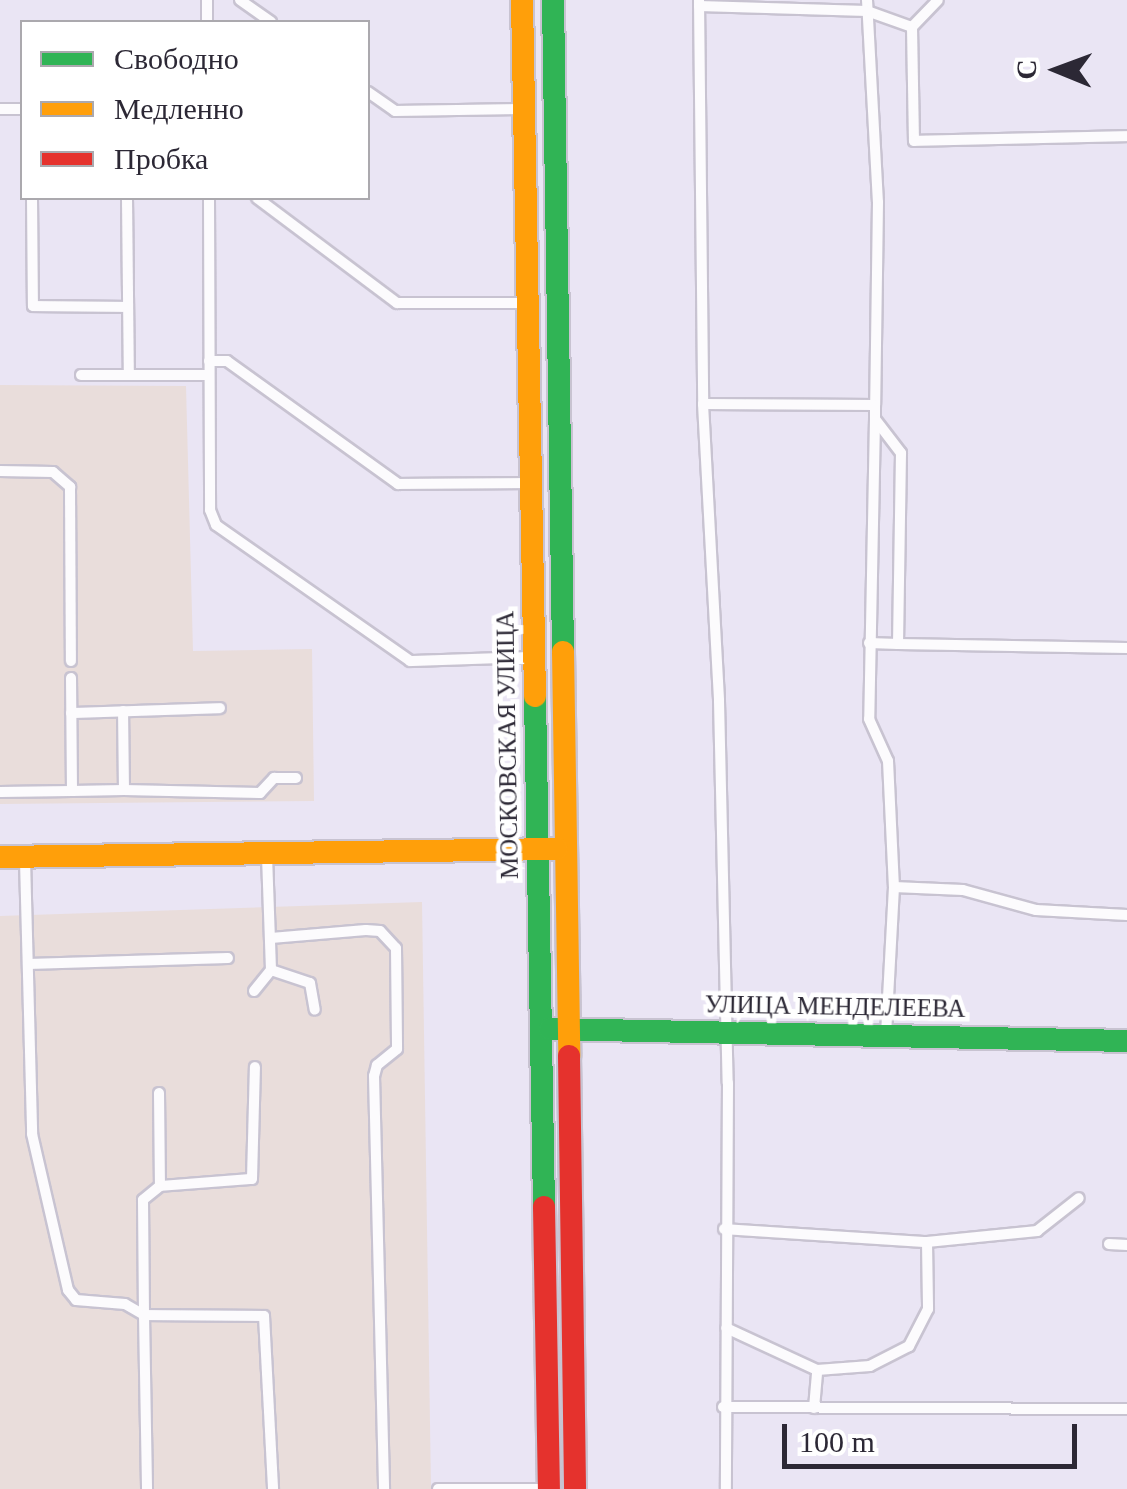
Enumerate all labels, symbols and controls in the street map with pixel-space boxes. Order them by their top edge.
legend [20,20,370,200]
north arrow [1007,20,1107,120]
text: Свободно [114,42,239,75]
text: С [1011,59,1042,80]
text: Медленно [114,92,244,125]
text: Пробка [114,142,208,175]
street label: МОСКОВСКАЯ УЛИЦА [491,611,525,879]
street label: УЛИЦА МЕНДЕЛЕЕВА [705,990,965,1024]
scale bar [787,1404,1082,1466]
text: 100 m [799,1425,875,1458]

